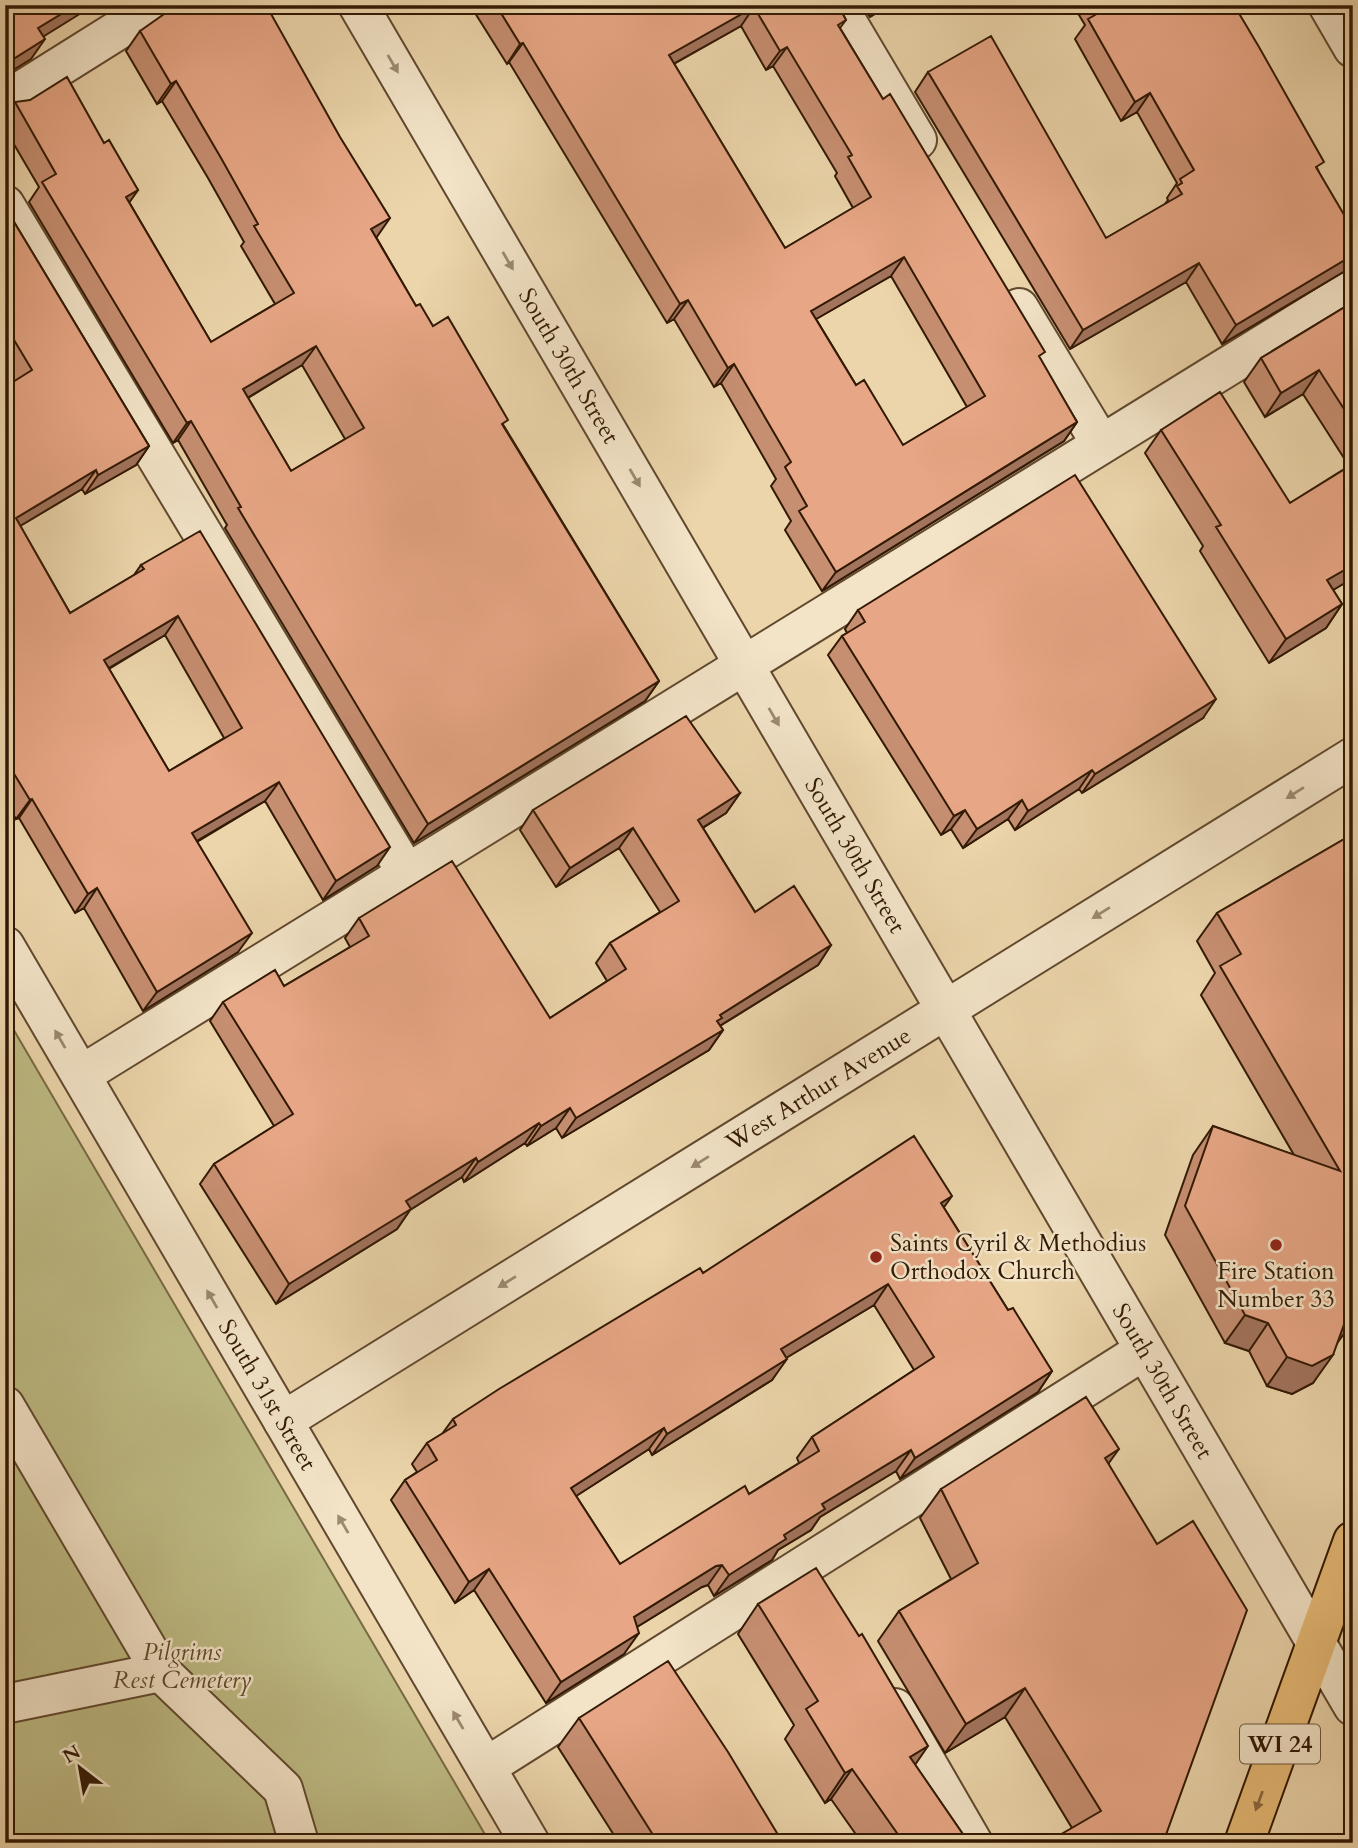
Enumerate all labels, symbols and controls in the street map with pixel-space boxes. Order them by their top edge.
one-way arrow [387,55,399,74]
one-way arrow [501,251,514,270]
street label: South 30th Street [511,282,628,450]
one-way arrow [629,468,641,488]
one-way arrow [768,707,781,726]
street label: South 30th Street [797,771,914,939]
one-way arrow [1285,787,1304,800]
one-way arrow [1092,906,1111,919]
street label: West Arthur Avenue [719,1019,917,1159]
one-way arrow [54,1030,66,1049]
one-way arrow [690,1155,709,1168]
place label: Saints Cyril & Methodius Orthodox Church [890,1227,1146,1288]
marker: Fire Station Number 33 [1268,1237,1284,1253]
marker: Saints Cyril & Methodius Orthodox Church [868,1249,884,1265]
place label: Fire Station Number 33 [1217,1255,1335,1316]
one-way arrow [497,1276,516,1289]
one-way arrow [206,1289,218,1309]
street label: South 30th Street [1104,1297,1221,1465]
street label: South 31st Street [211,1313,325,1477]
one-way arrow [338,1514,350,1534]
park label: Pilgrims Rest Cemetery [113,1636,252,1697]
one-way arrow [452,1711,465,1730]
road number: WI 24 [1240,1724,1320,1764]
north arrow [46,1732,116,1802]
text: N [58,1739,86,1770]
one-way arrow [1253,1791,1264,1812]

